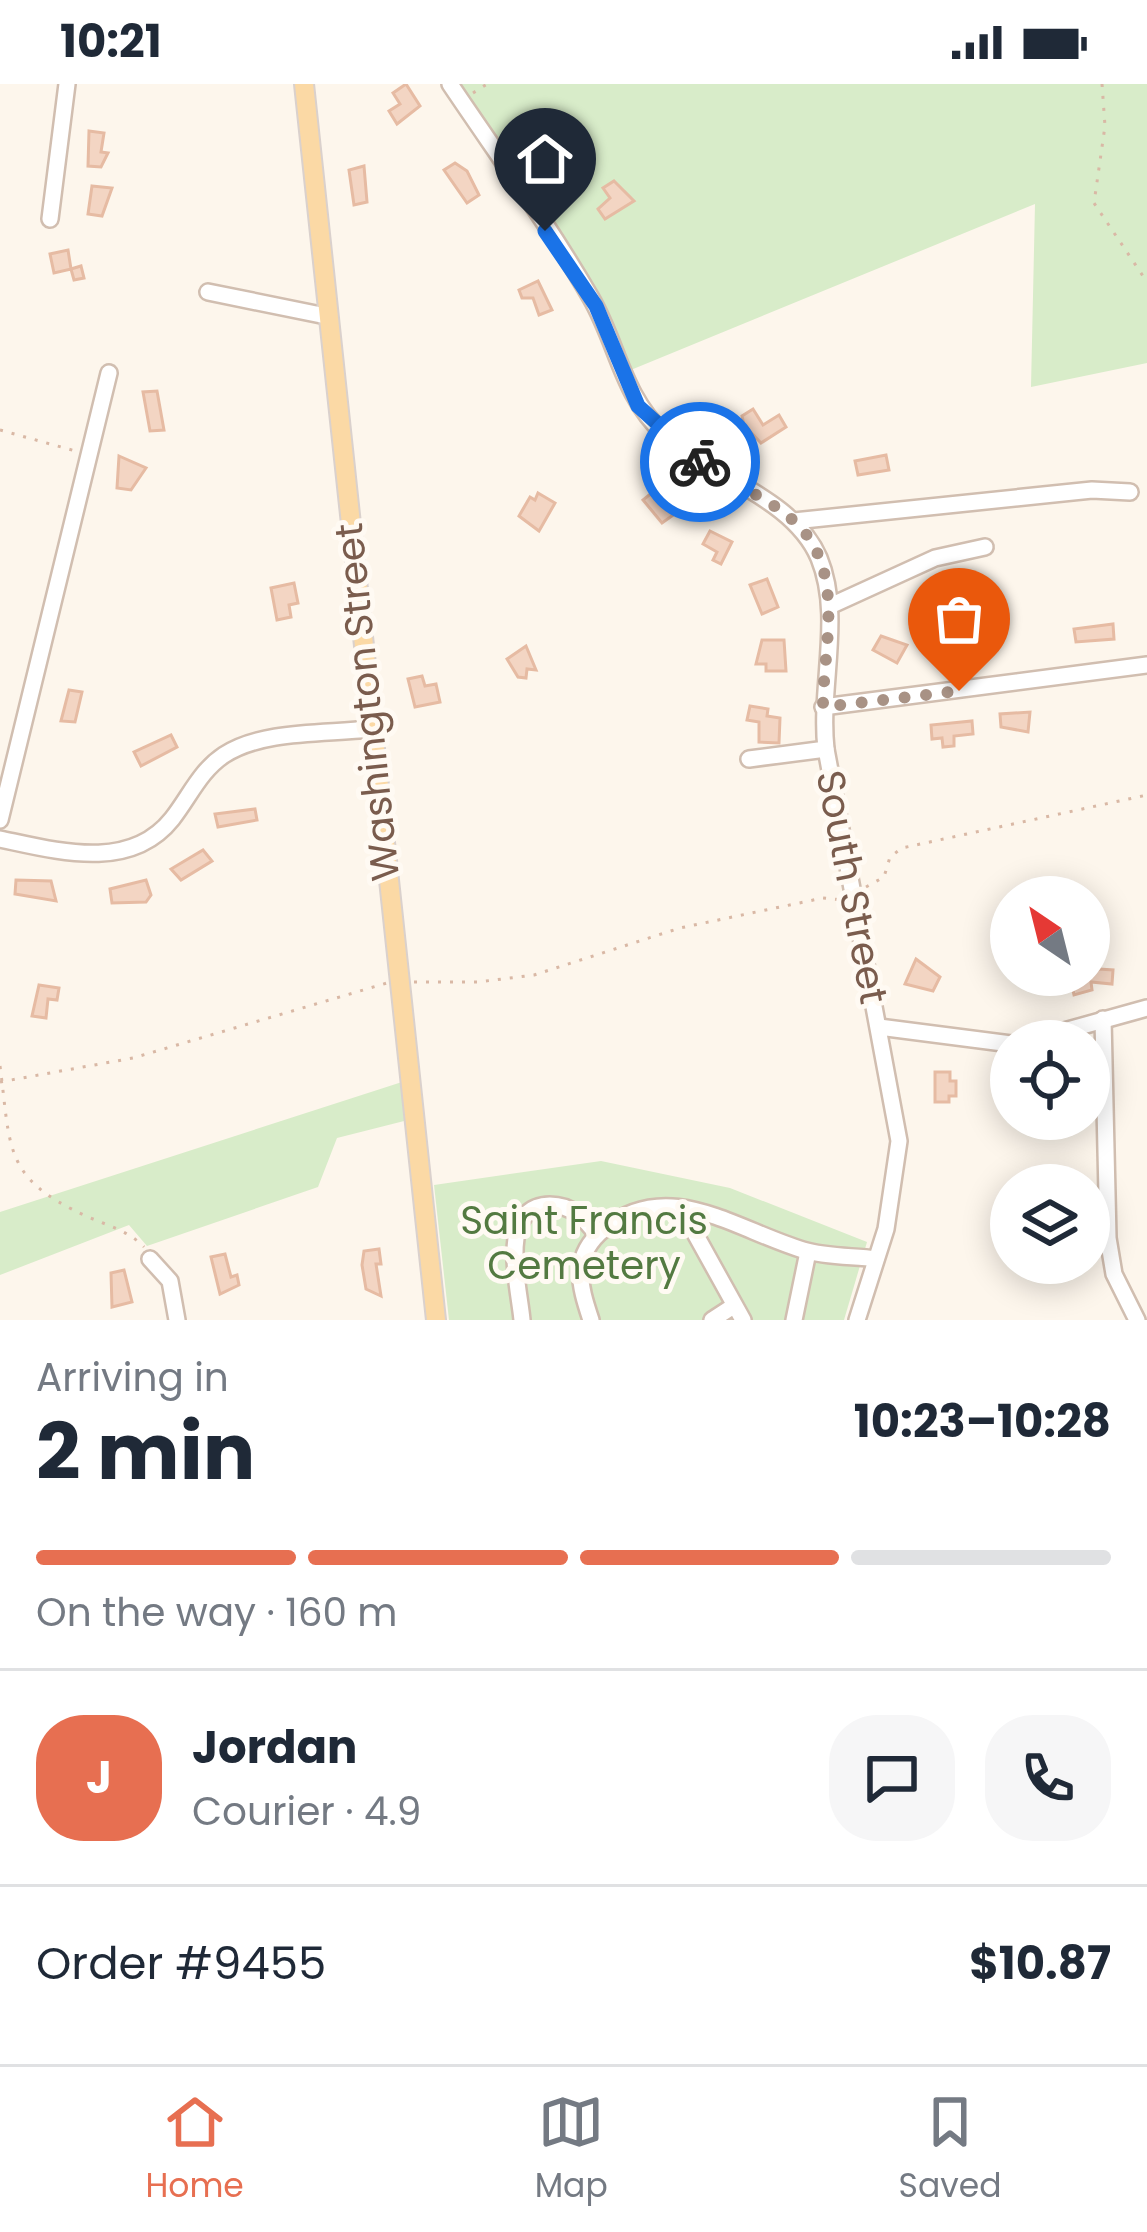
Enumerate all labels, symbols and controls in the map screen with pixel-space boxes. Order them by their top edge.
text: 10:21 [60,10,162,73]
pin [494,108,596,231]
icon: home [512,126,578,192]
courier [640,402,760,522]
icon: bike [667,429,733,495]
street label: Washington Street [321,520,413,884]
pin [908,568,1010,691]
icon: bag [926,586,992,652]
street label: South Street [802,766,902,1008]
north arrow [990,876,1110,996]
map controls [990,876,1110,1284]
button: locate [990,1020,1110,1140]
button: layers [990,1164,1110,1284]
park label: Saint Francis Cemetery [460,1193,708,1293]
text: Arriving in [36,1350,229,1405]
text: 10:23–10:28 [854,1390,1111,1453]
text: 2 min [36,1397,255,1506]
text: On the way · 160 m [36,1585,398,1640]
button: chat [829,1715,955,1841]
button: phone [985,1715,1111,1841]
text: Jordan [192,1716,357,1779]
text: J [86,1746,112,1809]
text: Courier · 4.9 [192,1784,421,1839]
text: Order #9455 [36,1932,326,1995]
text: $10.87 [969,1932,1111,1995]
tab: Home [145,2089,244,2211]
tab: Map [535,2089,608,2211]
tab: Saved [899,2089,1002,2211]

